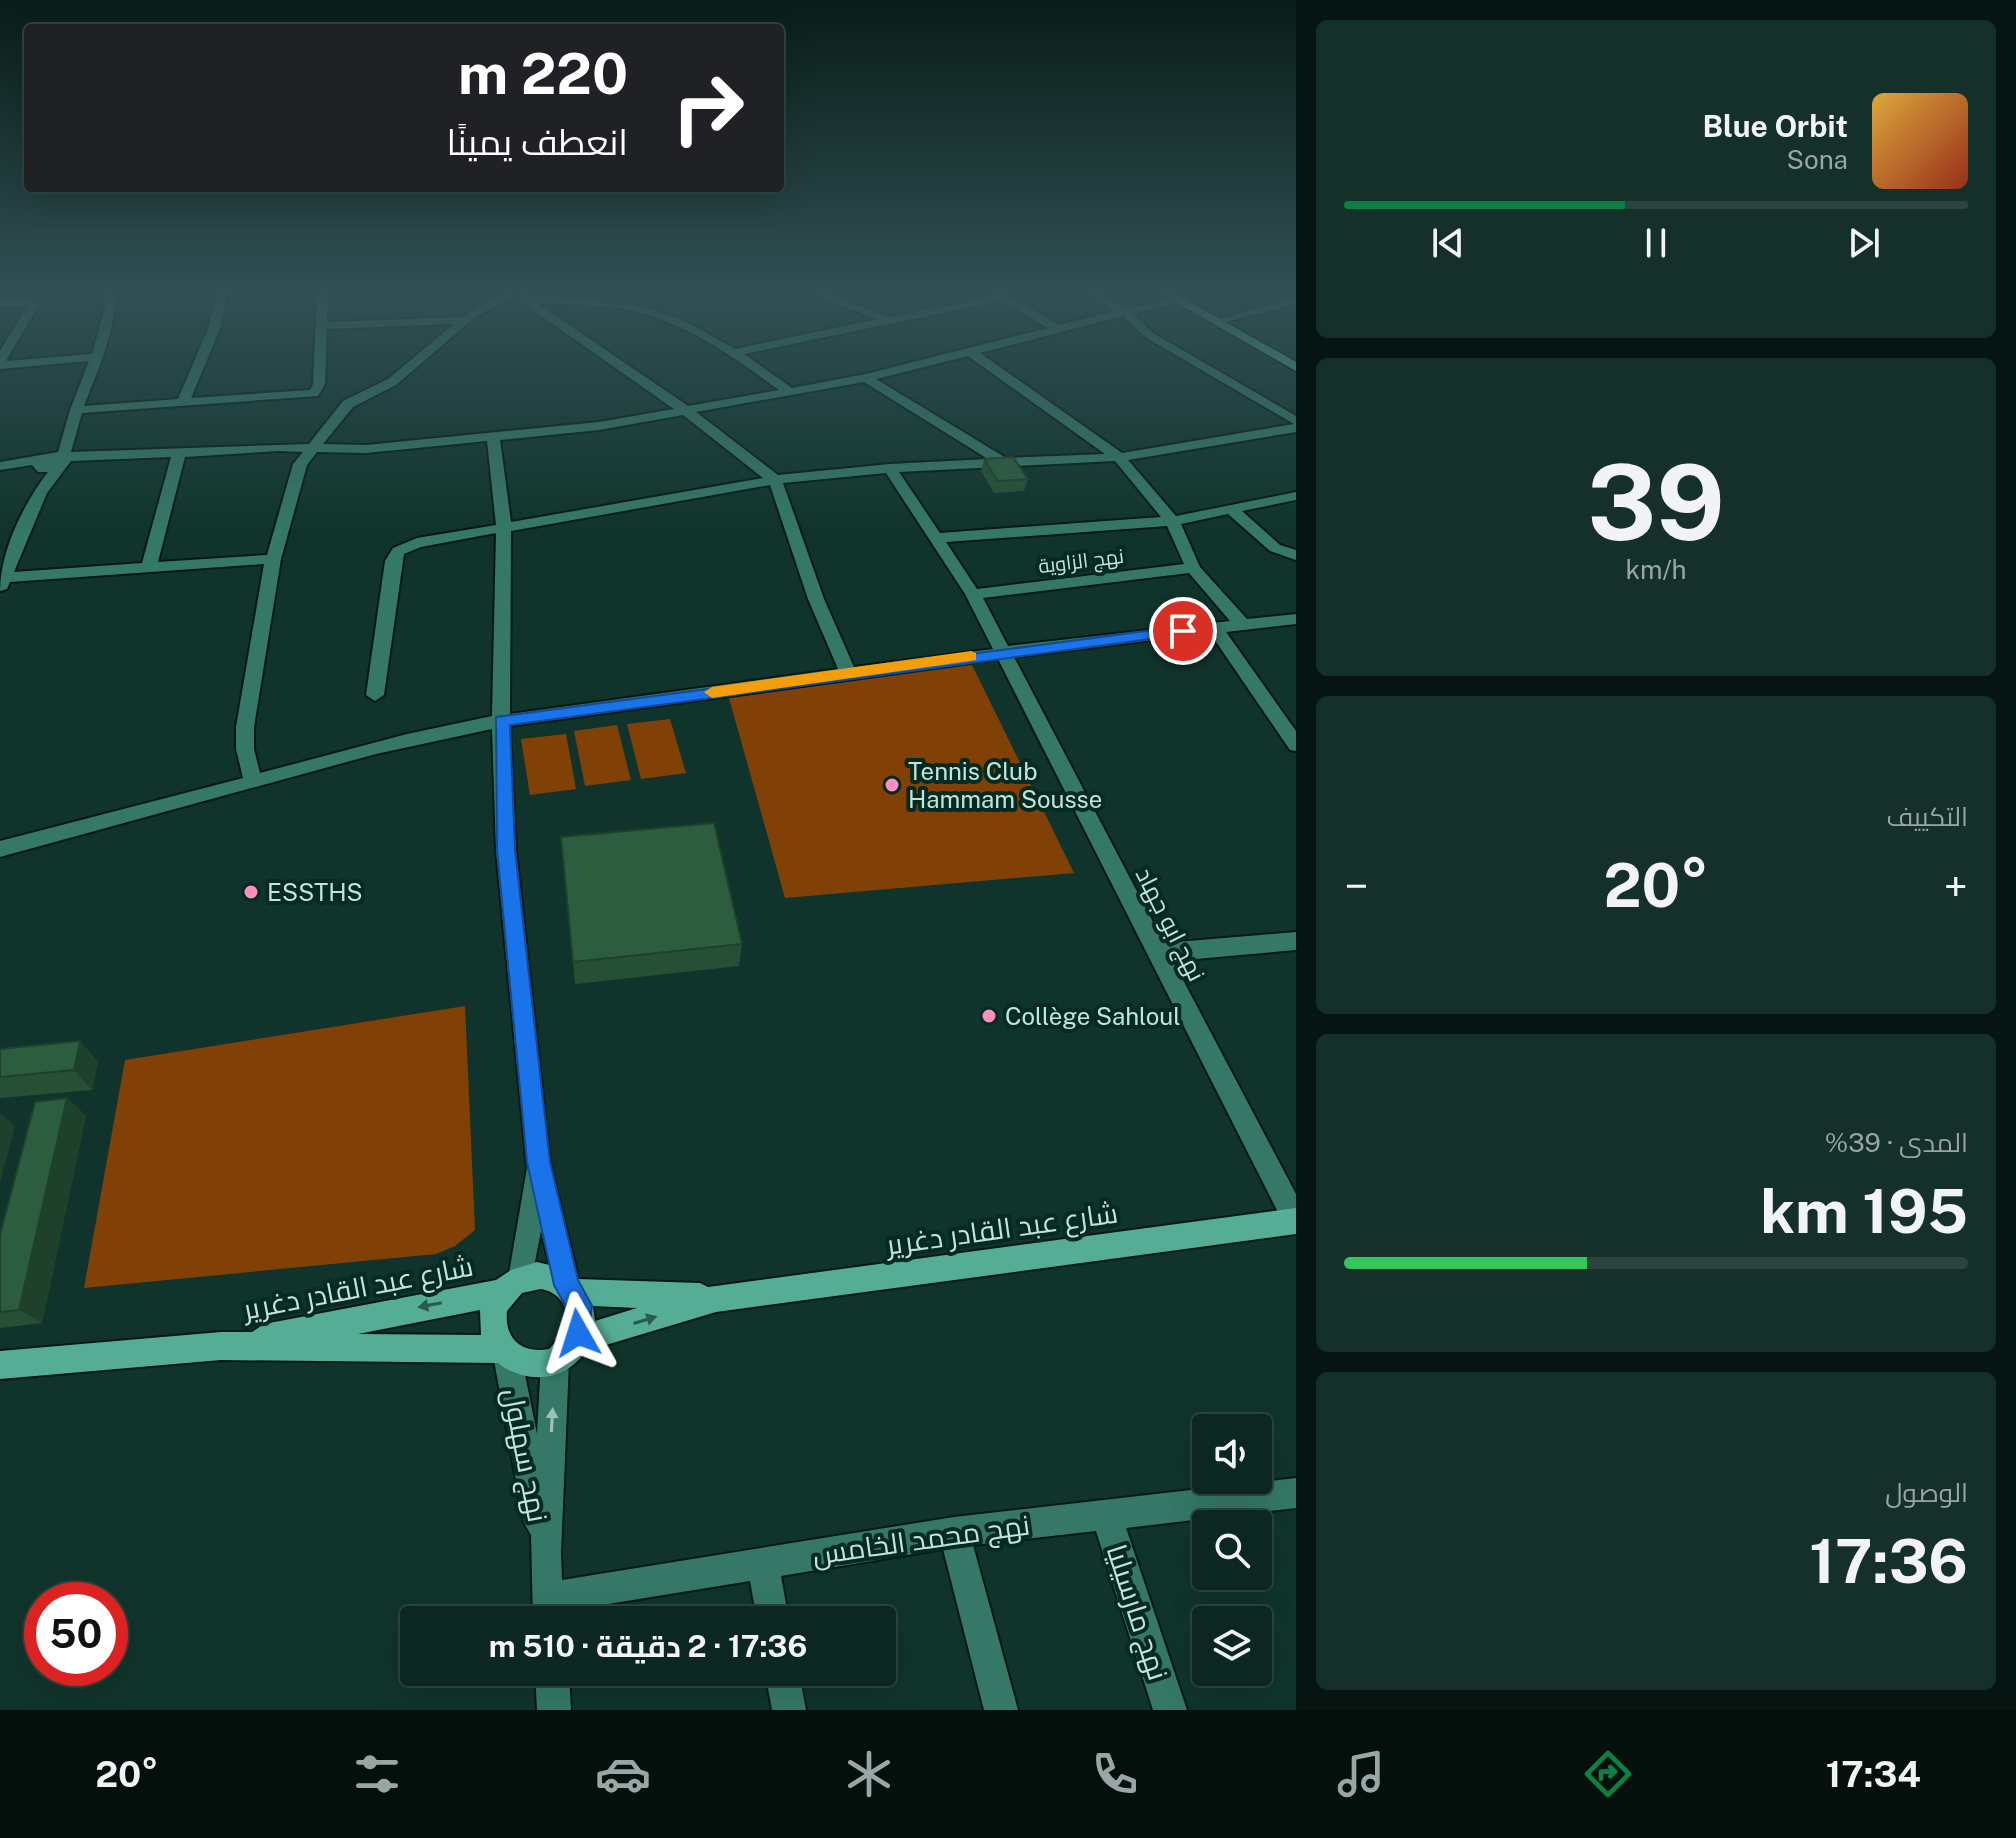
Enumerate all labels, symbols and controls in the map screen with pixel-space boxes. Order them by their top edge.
text: 220 m [458,41,628,107]
icon: right [656,56,760,160]
text: Blue Orbit [1702,108,1848,144]
text: انعطف يمينًا [446,121,628,163]
text: Sona [1787,144,1848,175]
icon: previous [1426,221,1470,265]
icon: pause [1634,221,1678,265]
icon: next [1842,221,1886,265]
text: 39 [1587,441,1725,563]
street label: نهج الزاوية [1037,544,1125,580]
text: km/h [1625,554,1687,585]
pin [1149,597,1217,665]
icon: arrive [1161,609,1205,653]
place label: Tennis Club Hammam Sousse [908,757,1102,813]
marker: Tennis Club Hammam Sousse [883,776,901,794]
text: التكييف [1886,801,1968,832]
text: 20° [1603,850,1709,921]
text: − [1344,860,1368,912]
text: + [1944,860,1968,912]
street label: نهج ابو جهاد [1128,863,1212,987]
place label: ESSTHS [267,878,363,906]
marker: ESSTHS [242,883,260,901]
place label: Collège Sahloul [1005,1002,1181,1030]
marker: Collège Sahloul [980,1007,998,1025]
text: المدى · 39% [1825,1127,1968,1158]
text: 195 km [1760,1176,1968,1247]
street label: شارع عبد القادر دغرير [882,1195,1120,1264]
street label: شارع عبد القادر دغرير [238,1249,476,1329]
position arrow [536,1291,620,1375]
one-way arrow [417,1300,442,1312]
one-way arrow [634,1313,658,1325]
street label: نهج سهلول [494,1385,555,1525]
one-way arrow [546,1407,559,1432]
map controls [1192,1414,1272,1686]
button: sound [1192,1414,1272,1494]
text: الوصول [1885,1477,1968,1508]
street label: نهج محمد الخامس [810,1507,1032,1574]
button: search [1192,1510,1272,1590]
text: 17:36 [1809,1526,1968,1597]
street label: نهج مارسيليا [1098,1540,1175,1685]
speed limit sign: 50 [24,1582,128,1686]
button: layers [1192,1606,1272,1686]
text: 17:36 · 2 دقيقة · 510 m [489,1628,807,1664]
icon: filters [349,1746,405,1802]
icon: car [595,1746,651,1802]
icon: climate [841,1746,897,1802]
icon: phone [1087,1746,1143,1802]
icon: music [1333,1746,1389,1802]
icon: directions [1580,1746,1636,1802]
text: 20° [95,1753,158,1795]
text: 17:34 [1826,1753,1921,1795]

